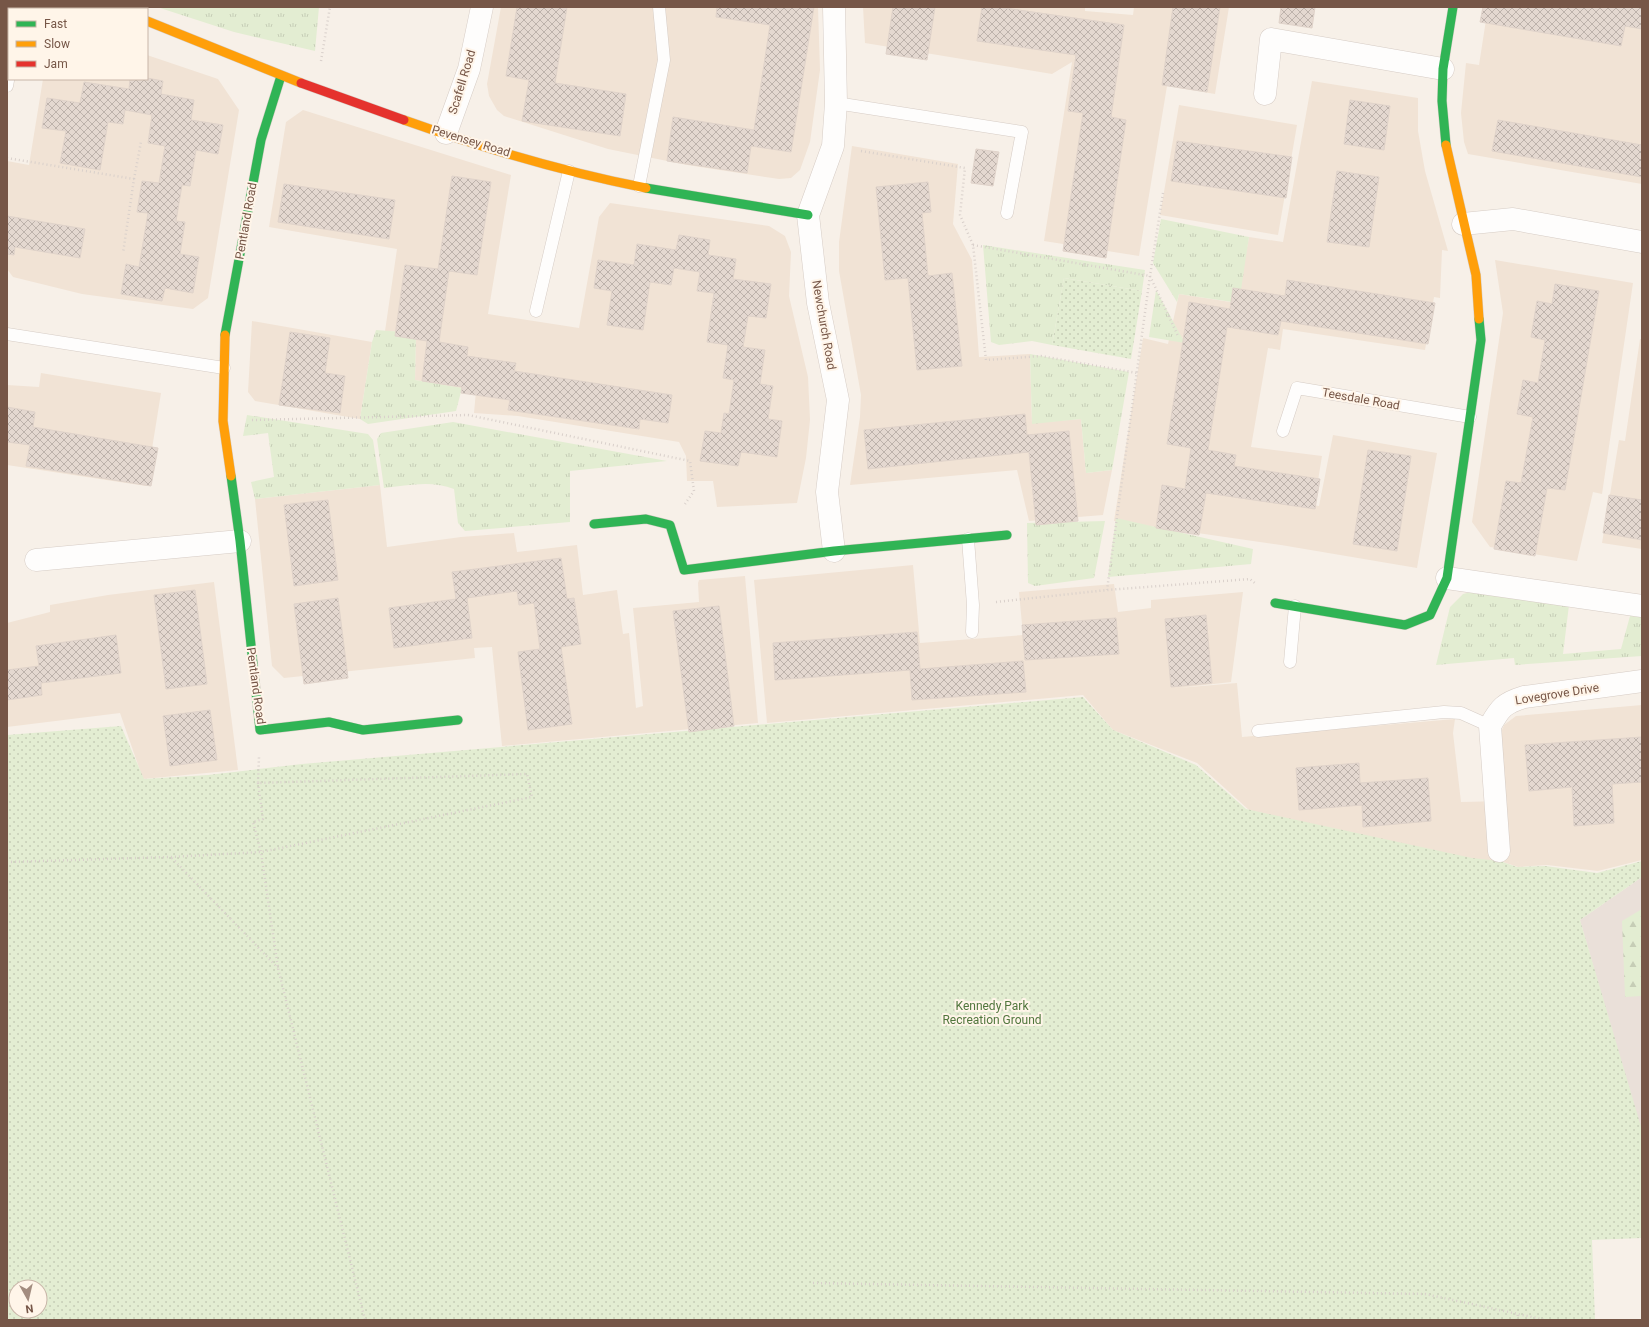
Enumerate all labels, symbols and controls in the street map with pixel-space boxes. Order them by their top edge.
legend [8,8,148,80]
text: Fast [44,17,67,31]
text: Slow [44,37,70,51]
street label: Scafell Road [446,48,478,116]
text: Jam [44,57,68,71]
street label: Pevensey Road [430,122,512,160]
street label: Pentland Road [232,181,260,261]
street label: Newchurch Road [809,279,839,371]
street label: Teesdale Road [1321,385,1401,413]
street label: Pentland Road [244,647,268,725]
street label: Lovegrove Drive [1514,680,1600,708]
park label: Kennedy Park Recreation Ground [942,999,1042,1027]
north arrow [8,1279,48,1319]
text: N [24,1301,34,1315]

